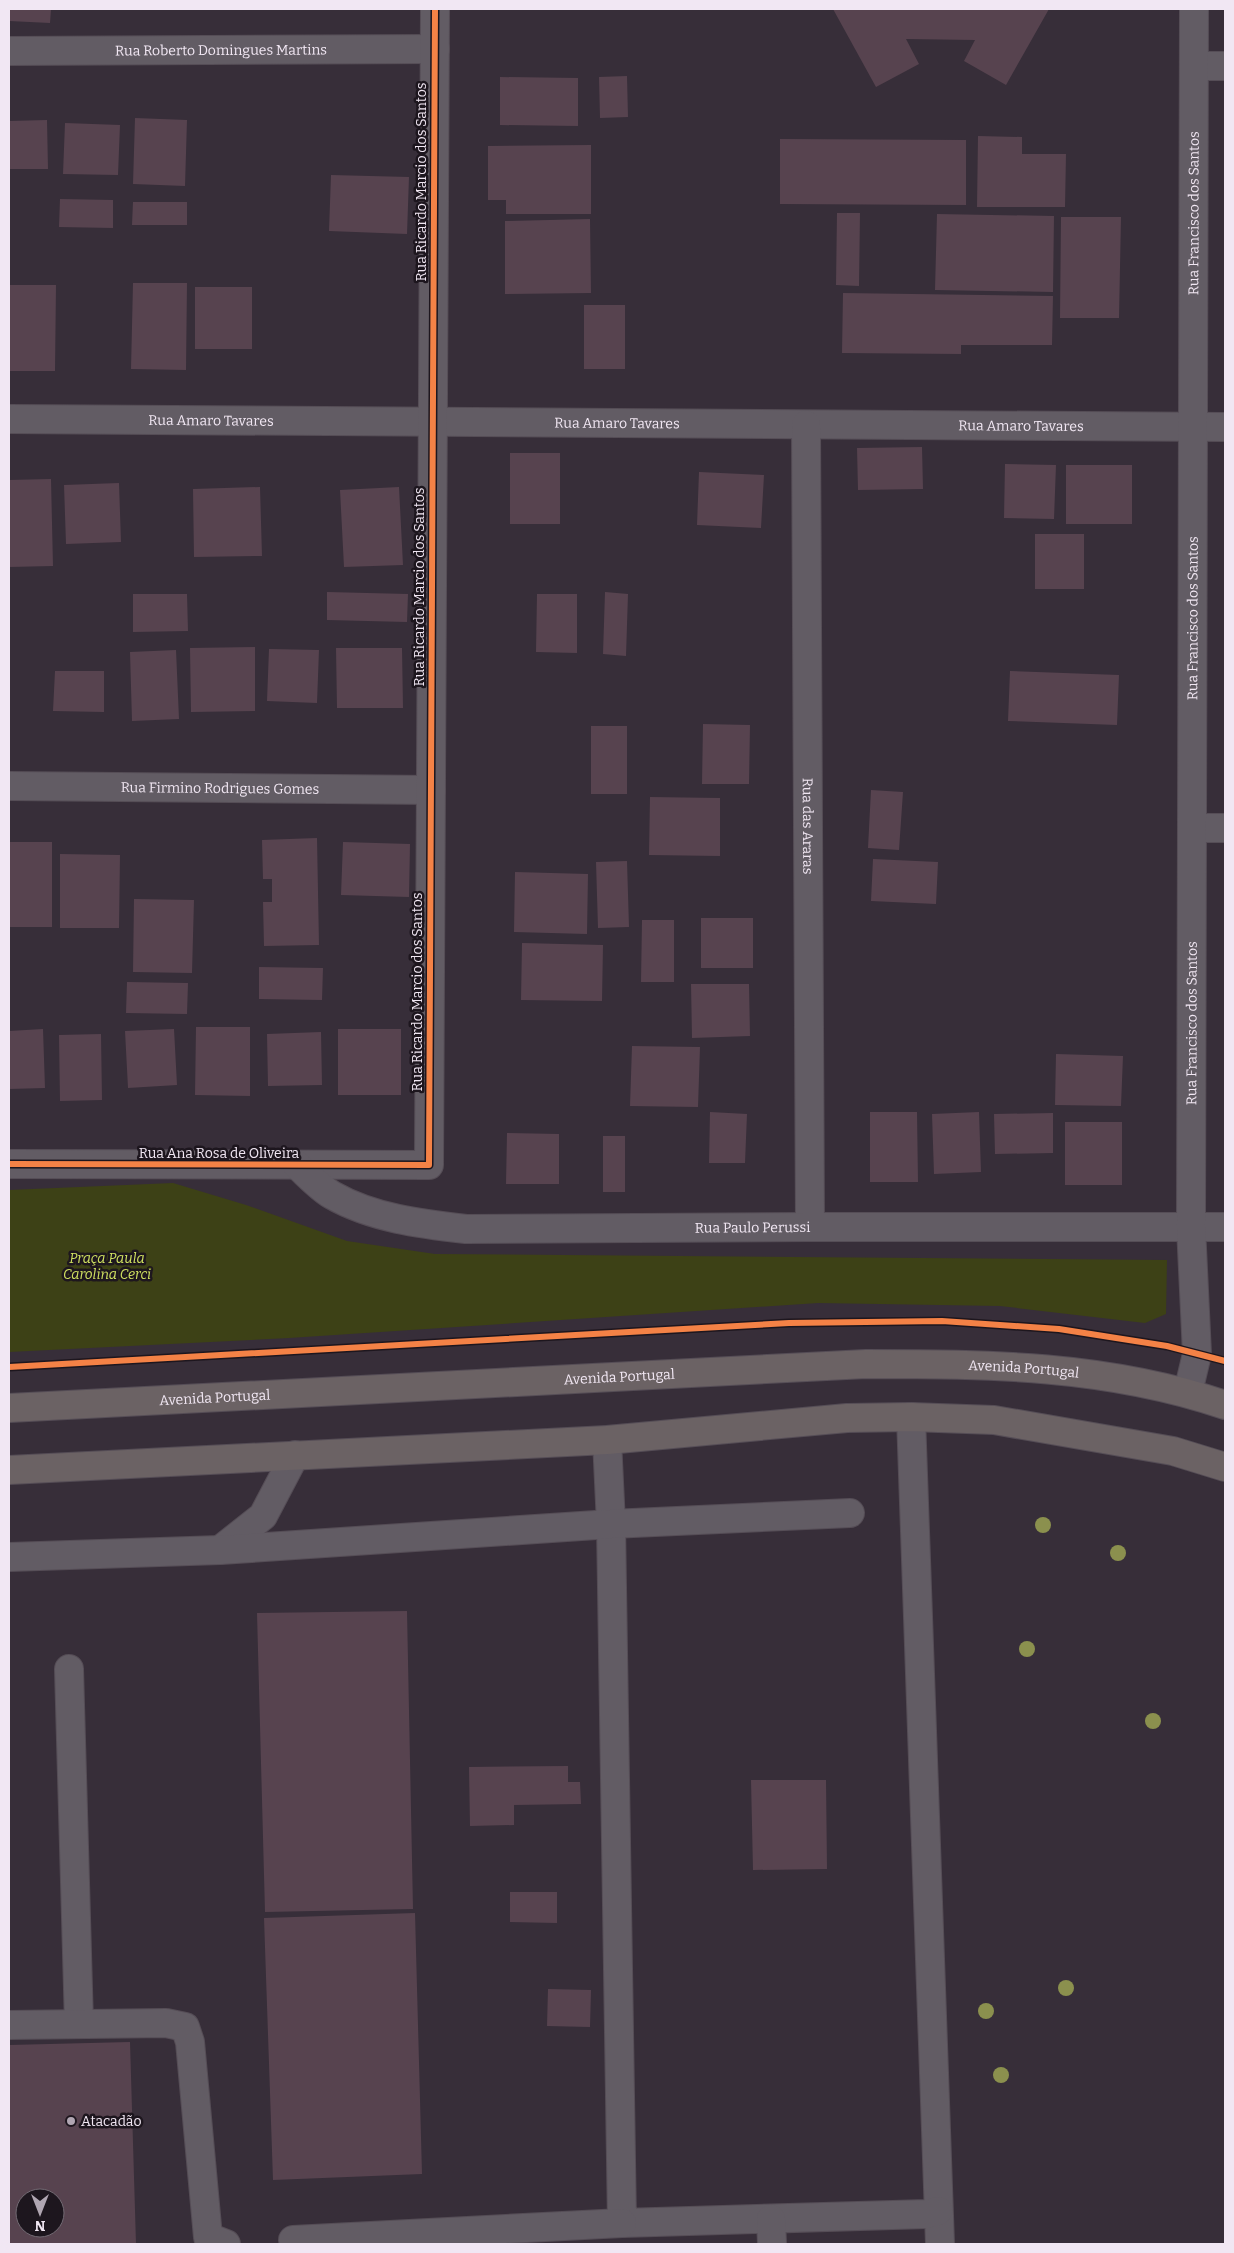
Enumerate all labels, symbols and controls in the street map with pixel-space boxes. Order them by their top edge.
street label: Rua Roberto Domingues Martins [115,41,327,59]
street label: Rua Ricardo Marcio dos Santos [413,83,430,281]
street label: Rua Francisco dos Santos [1185,131,1202,295]
street label: Rua Amaro Tavares [148,411,274,429]
street label: Rua Amaro Tavares [554,414,680,432]
street label: Rua Amaro Tavares [958,417,1084,435]
street label: Rua Ricardo Marcio dos Santos [411,488,428,686]
street label: Rua Francisco dos Santos [1184,536,1201,700]
street label: Rua das Araras [799,778,817,874]
street label: Rua Firmino Rodrigues Gomes [121,779,319,797]
street label: Rua Ricardo Marcio dos Santos [409,893,426,1091]
street label: Rua Francisco dos Santos [1183,941,1200,1105]
street label: Rua Ana Rosa de Oliveira [139,1145,300,1162]
street label: Rua Paulo Perussi [695,1218,810,1236]
park label: Praça Paula Carolina Cerci [63,1250,151,1283]
street label: Avenida Portugal [968,1357,1080,1381]
street label: Avenida Portugal [563,1365,675,1388]
street label: Avenida Portugal [159,1386,271,1409]
place label: Atacadão [81,2113,142,2130]
marker: Atacadão [65,2115,77,2127]
north arrow [15,2188,65,2238]
text: N [34,2217,45,2234]

